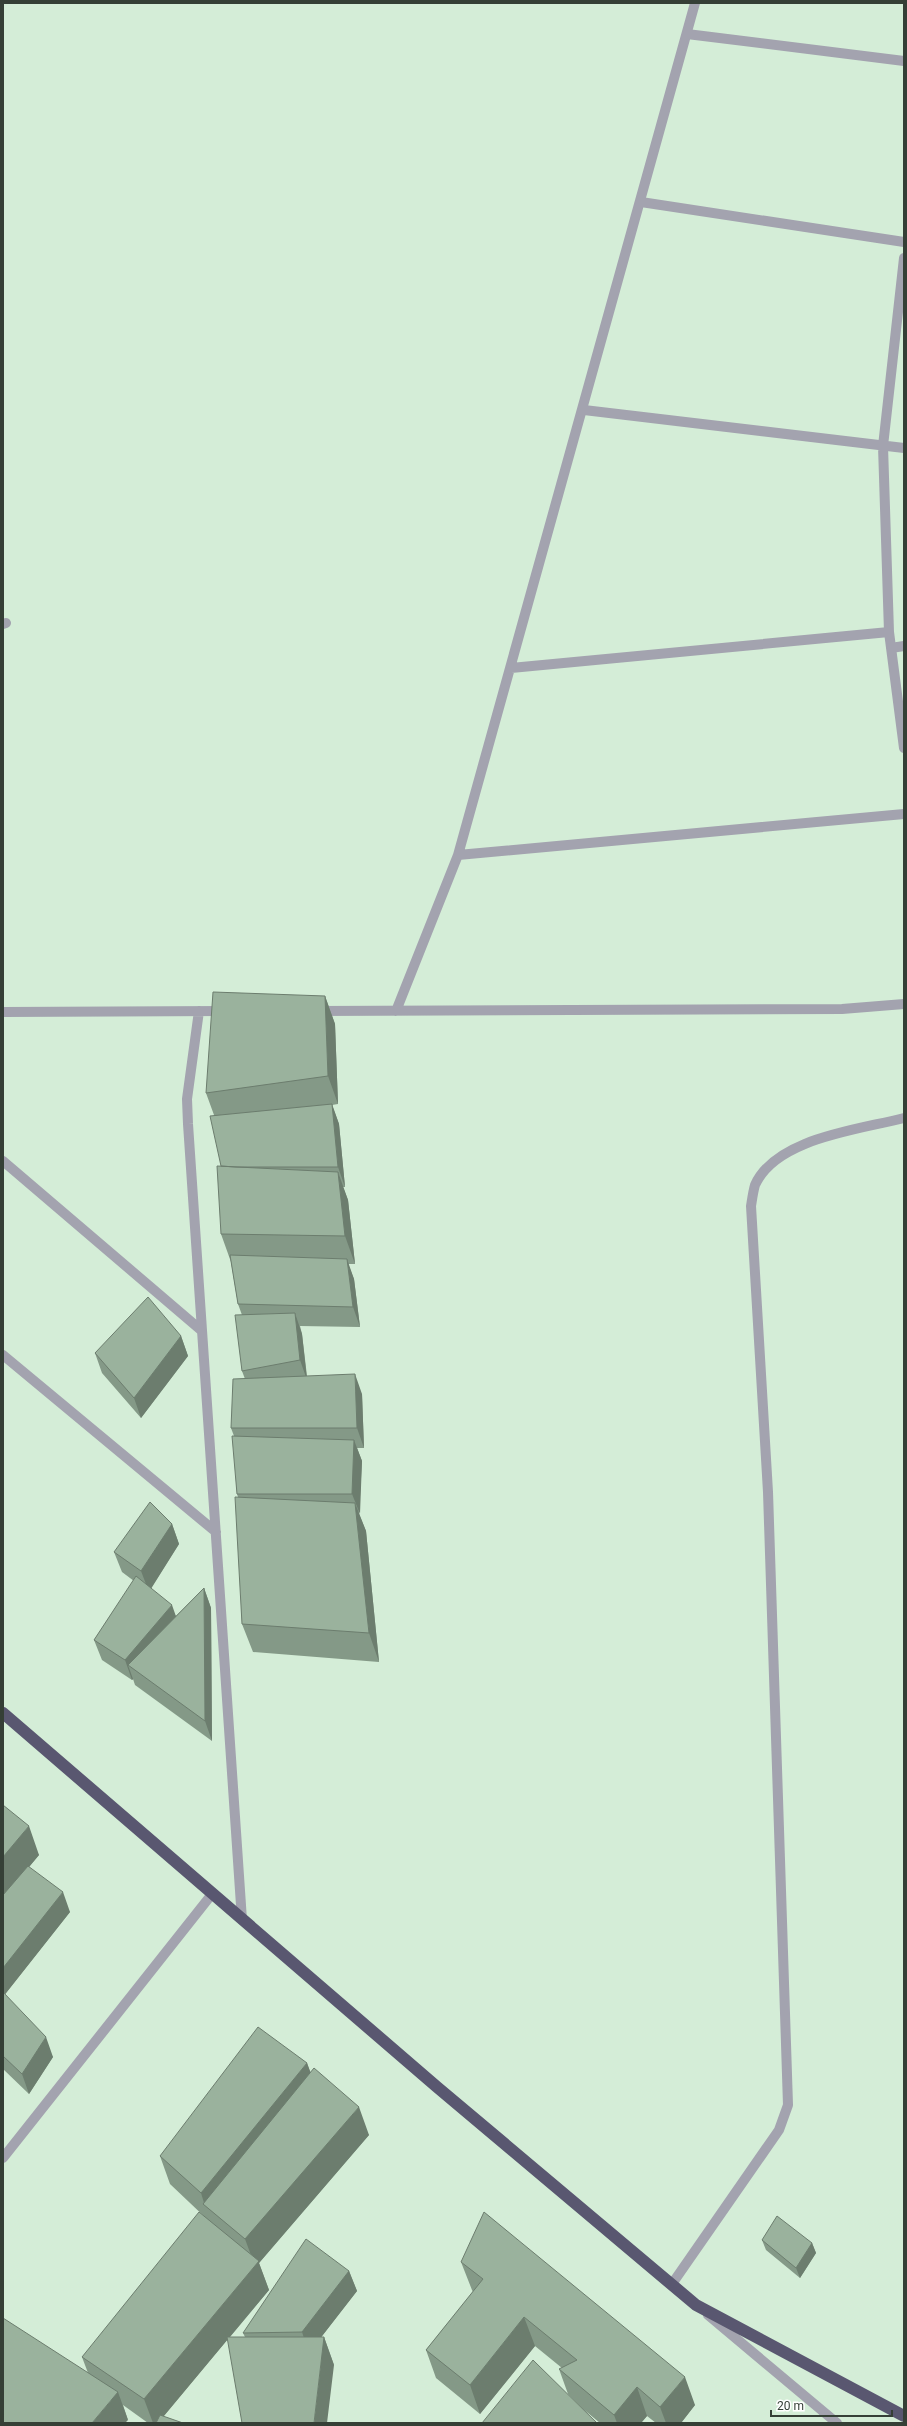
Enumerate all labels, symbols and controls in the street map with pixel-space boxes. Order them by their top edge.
scale bar [771,2392,892,2418]
text: 20 m [777,2399,804,2413]

